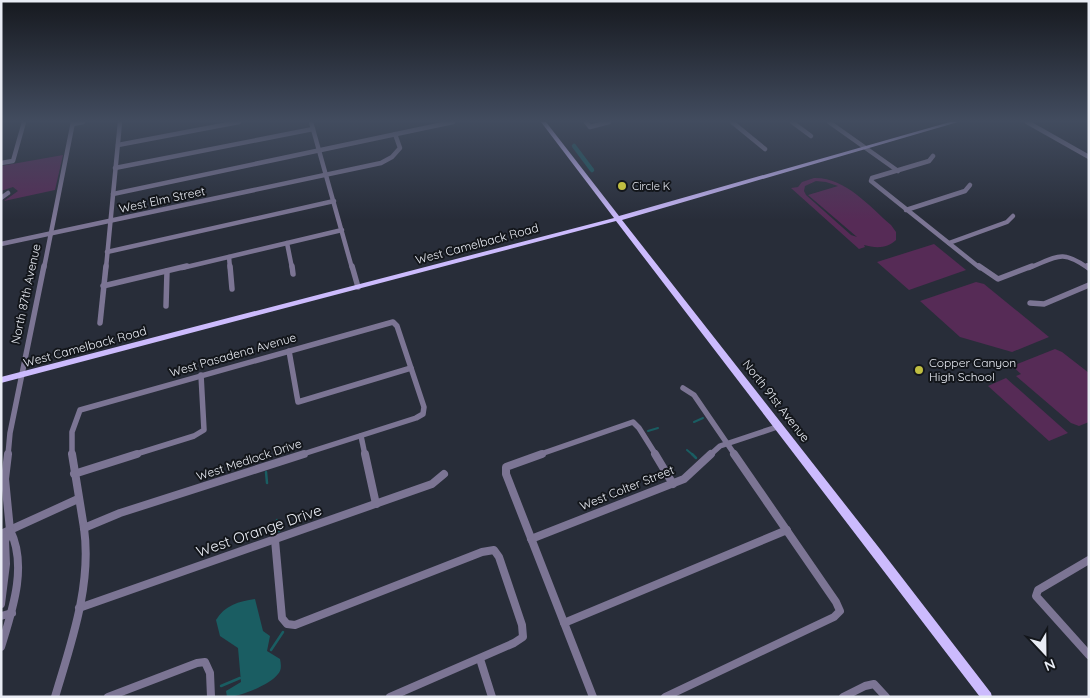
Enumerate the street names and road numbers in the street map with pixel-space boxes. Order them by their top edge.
street label: West Elm Street [117,183,206,216]
street label: West Camelback Road [414,220,540,267]
street label: North 87th Avenue [8,242,44,345]
street label: West Camelback Road [22,323,148,370]
street label: West Pasadena Avenue [168,329,298,380]
street label: North 91st Avenue [740,357,813,445]
street label: West Medlock Drive [194,435,304,484]
street label: West Colter Street [577,462,676,513]
street label: West Orange Drive [194,500,324,561]

